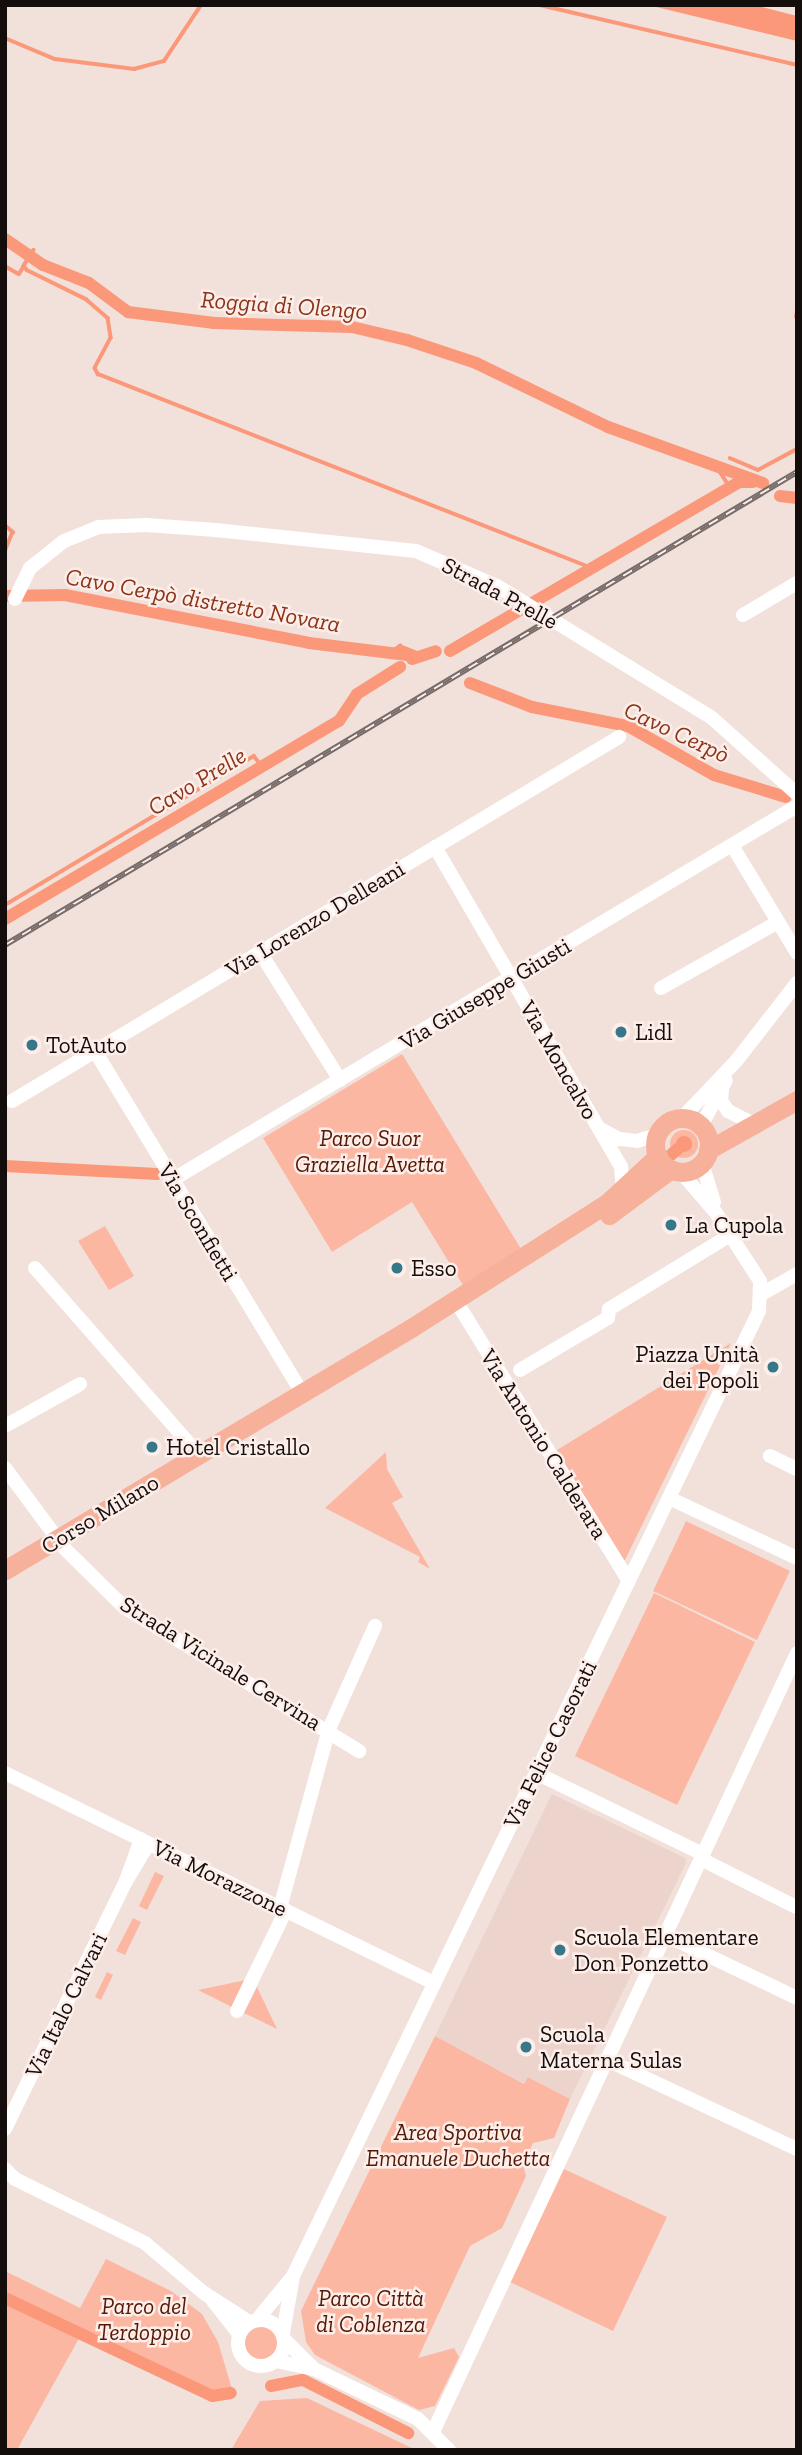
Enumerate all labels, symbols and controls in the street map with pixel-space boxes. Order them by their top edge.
water label: Roggia di Olengo [200,285,368,325]
street label: Strada Prelle [437,551,563,635]
water label: Cavo Cerpò distretto Novara [63,562,343,638]
water label: Cavo Cerpò [620,695,734,769]
water label: Cavo Prelle [143,740,251,822]
street label: Via Lorenzo Delleani [221,855,409,983]
street label: Via Giuseppe Giusti [394,932,576,1056]
street label: Via Moncalvo [514,996,604,1124]
place label: Lidl [635,1018,673,1046]
marker: Lidl [613,1024,629,1040]
place label: TotAuto [46,1031,127,1059]
marker: TotAuto [24,1037,40,1053]
park label: Parco Suor Graziella Avetta [295,1124,445,1178]
street label: Via Sconfietti [152,1158,244,1286]
place label: La Cupola [685,1211,783,1239]
marker: La Cupola [663,1217,679,1233]
place label: Esso [411,1254,456,1282]
marker: Esso [389,1260,405,1276]
place label: Piazza Unità dei Popoli [635,1340,759,1394]
street label: Via Antonio Calderara [474,1344,614,1544]
marker: Piazza Unità dei Popoli [765,1359,781,1375]
place label: Hotel Cristallo [166,1433,310,1461]
marker: Hotel Cristallo [144,1439,160,1455]
street label: Corso Milano [36,1468,164,1560]
street label: Strada Vicinale Cervina [115,1590,327,1736]
street label: Via Felice Casorati [497,1656,603,1832]
street label: Via Morazzone [148,1833,292,1923]
place label: Scuola Elementare Don Ponzetto [574,1923,758,1977]
street label: Via Italo Calvari [19,1928,113,2082]
marker: Scuola Elementare Don Ponzetto [552,1942,568,1958]
place label: Scuola Materna Sulas [540,2020,682,2074]
marker: Scuola Materna Sulas [518,2039,534,2055]
park label: Area Sportiva Emanuele Duchetta [366,2118,550,2172]
park label: Parco Città di Coblenza [316,2284,426,2338]
park label: Parco del Terdoppio [97,2292,191,2346]

